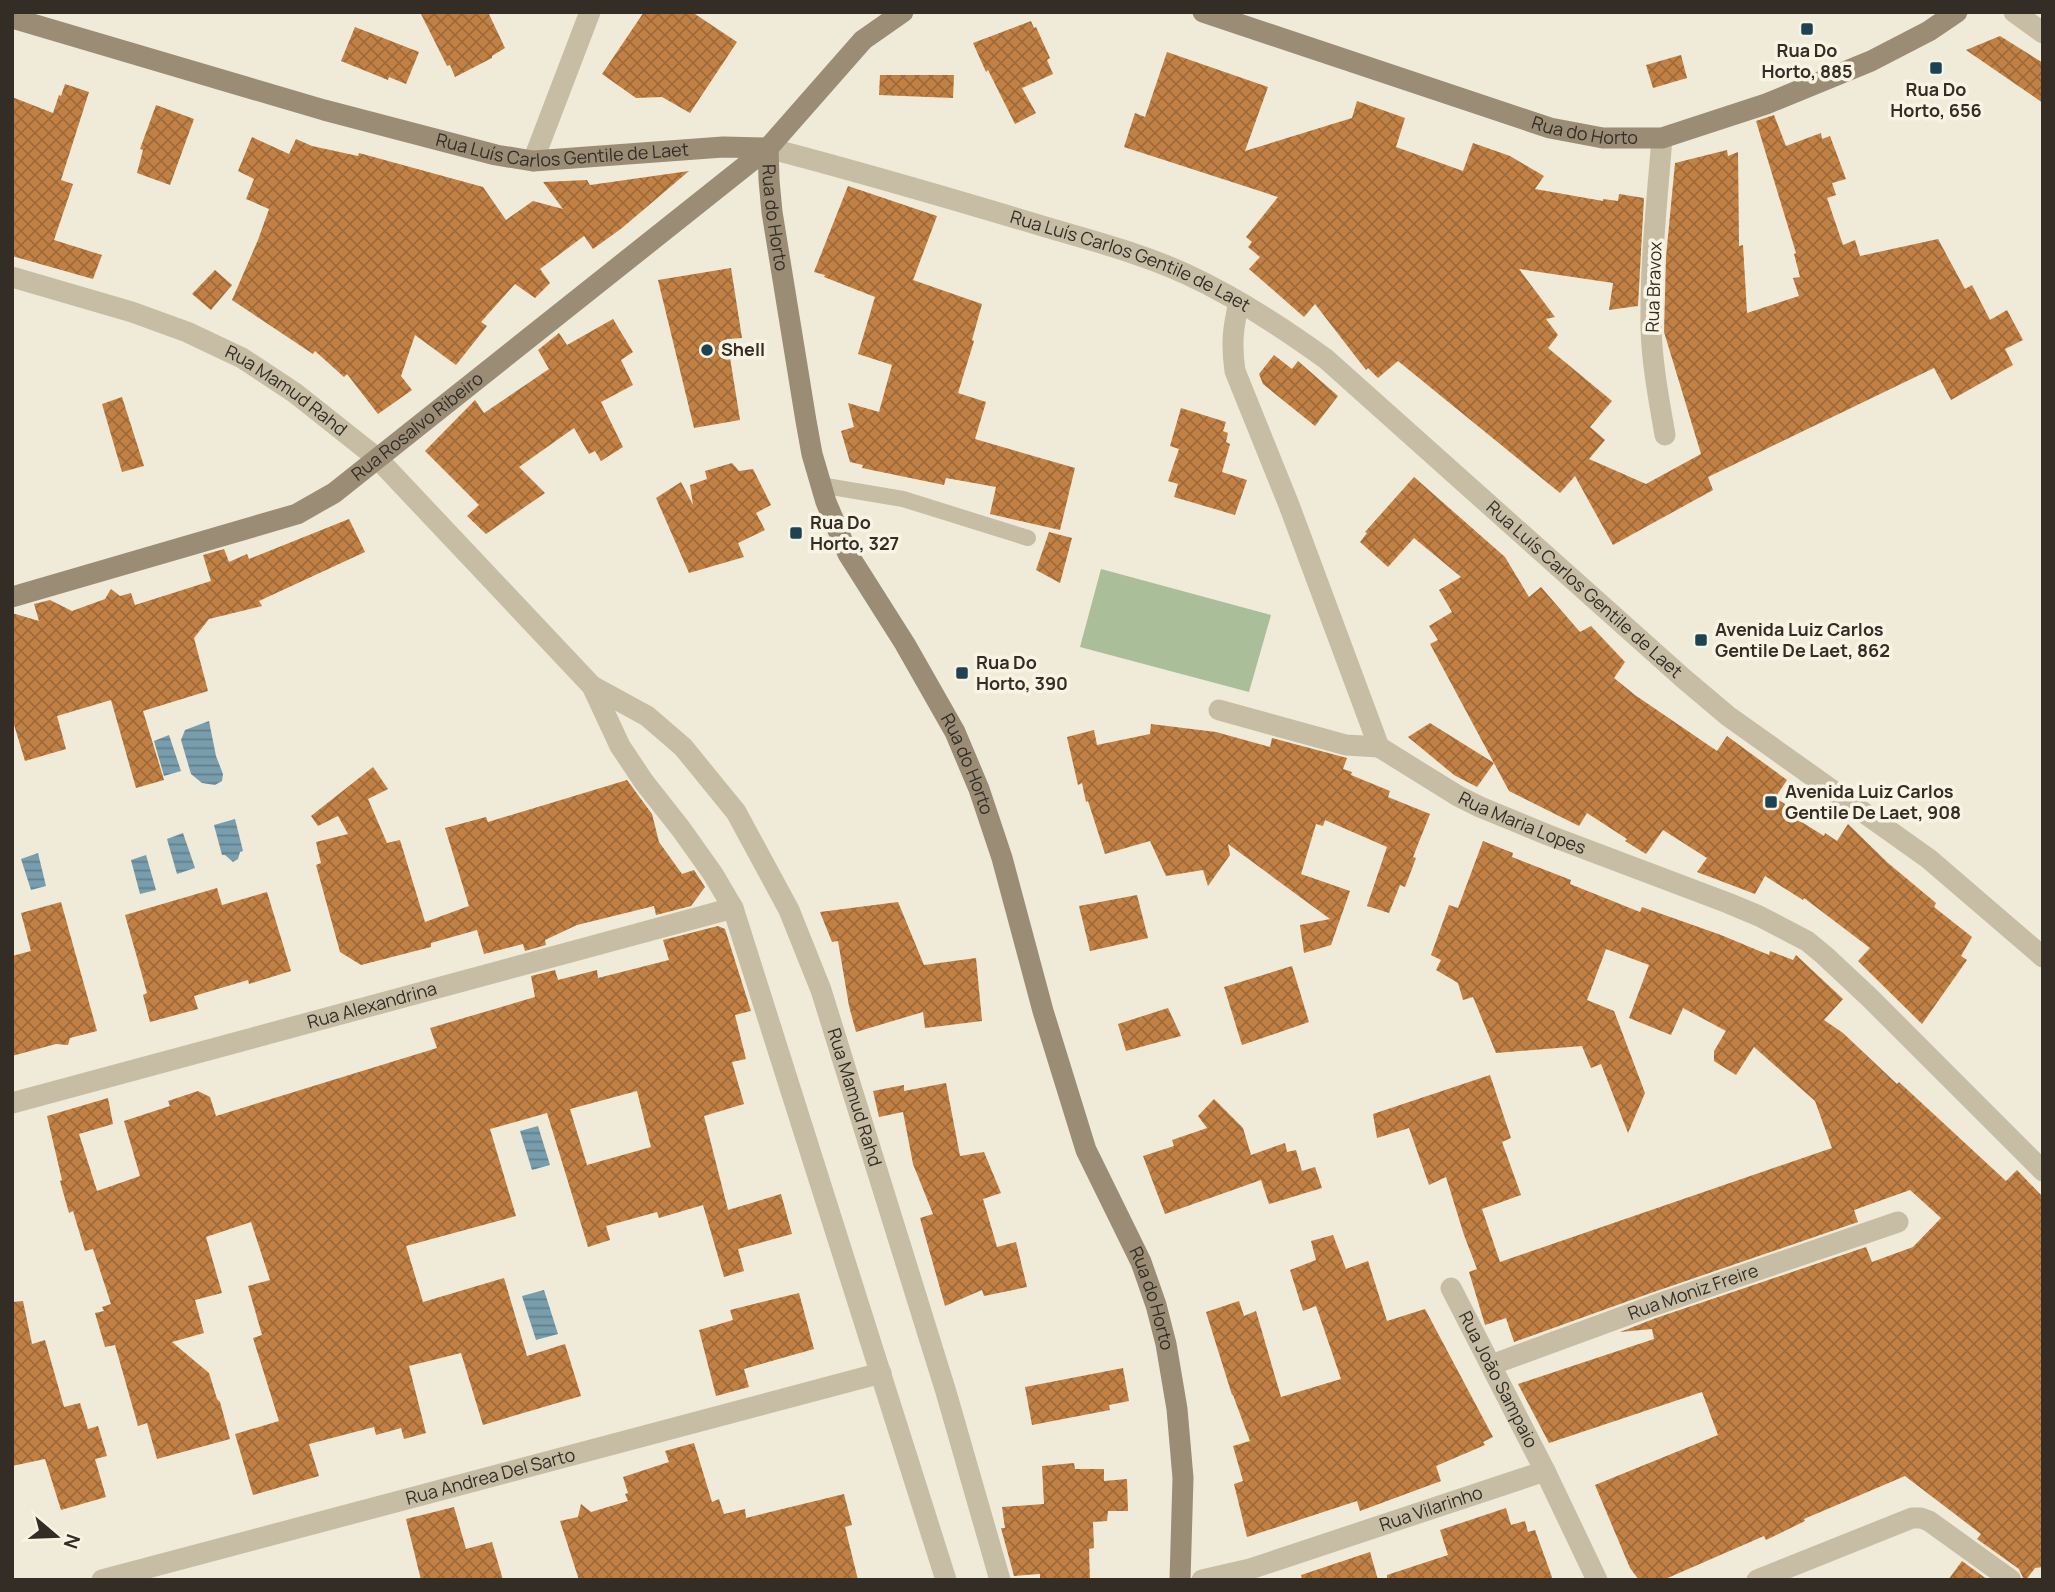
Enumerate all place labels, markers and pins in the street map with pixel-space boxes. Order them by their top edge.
marker: Rua Do Horto, 885 [1799,21,1815,37]
place label: Rua Do Horto, 885 [1761,38,1853,83]
marker: Rua Do Horto, 656 [1928,60,1944,76]
place label: Rua Do Horto, 656 [1890,77,1982,122]
place label: Shell [721,337,765,361]
marker: Shell [699,342,715,358]
place label: Rua Do Horto, 327 [810,510,899,555]
marker: Rua Do Horto, 327 [788,525,804,541]
place label: Avenida Luiz Carlos Gentile De Laet, 862 [1715,617,1890,662]
marker: Avenida Luiz Carlos Gentile De Laet, 862 [1693,632,1709,648]
place label: Rua Do Horto, 390 [976,650,1068,695]
marker: Rua Do Horto, 390 [954,665,970,681]
place label: Avenida Luiz Carlos Gentile De Laet, 908 [1785,779,1961,824]
marker: Avenida Luiz Carlos Gentile De Laet, 908 [1763,794,1779,810]

